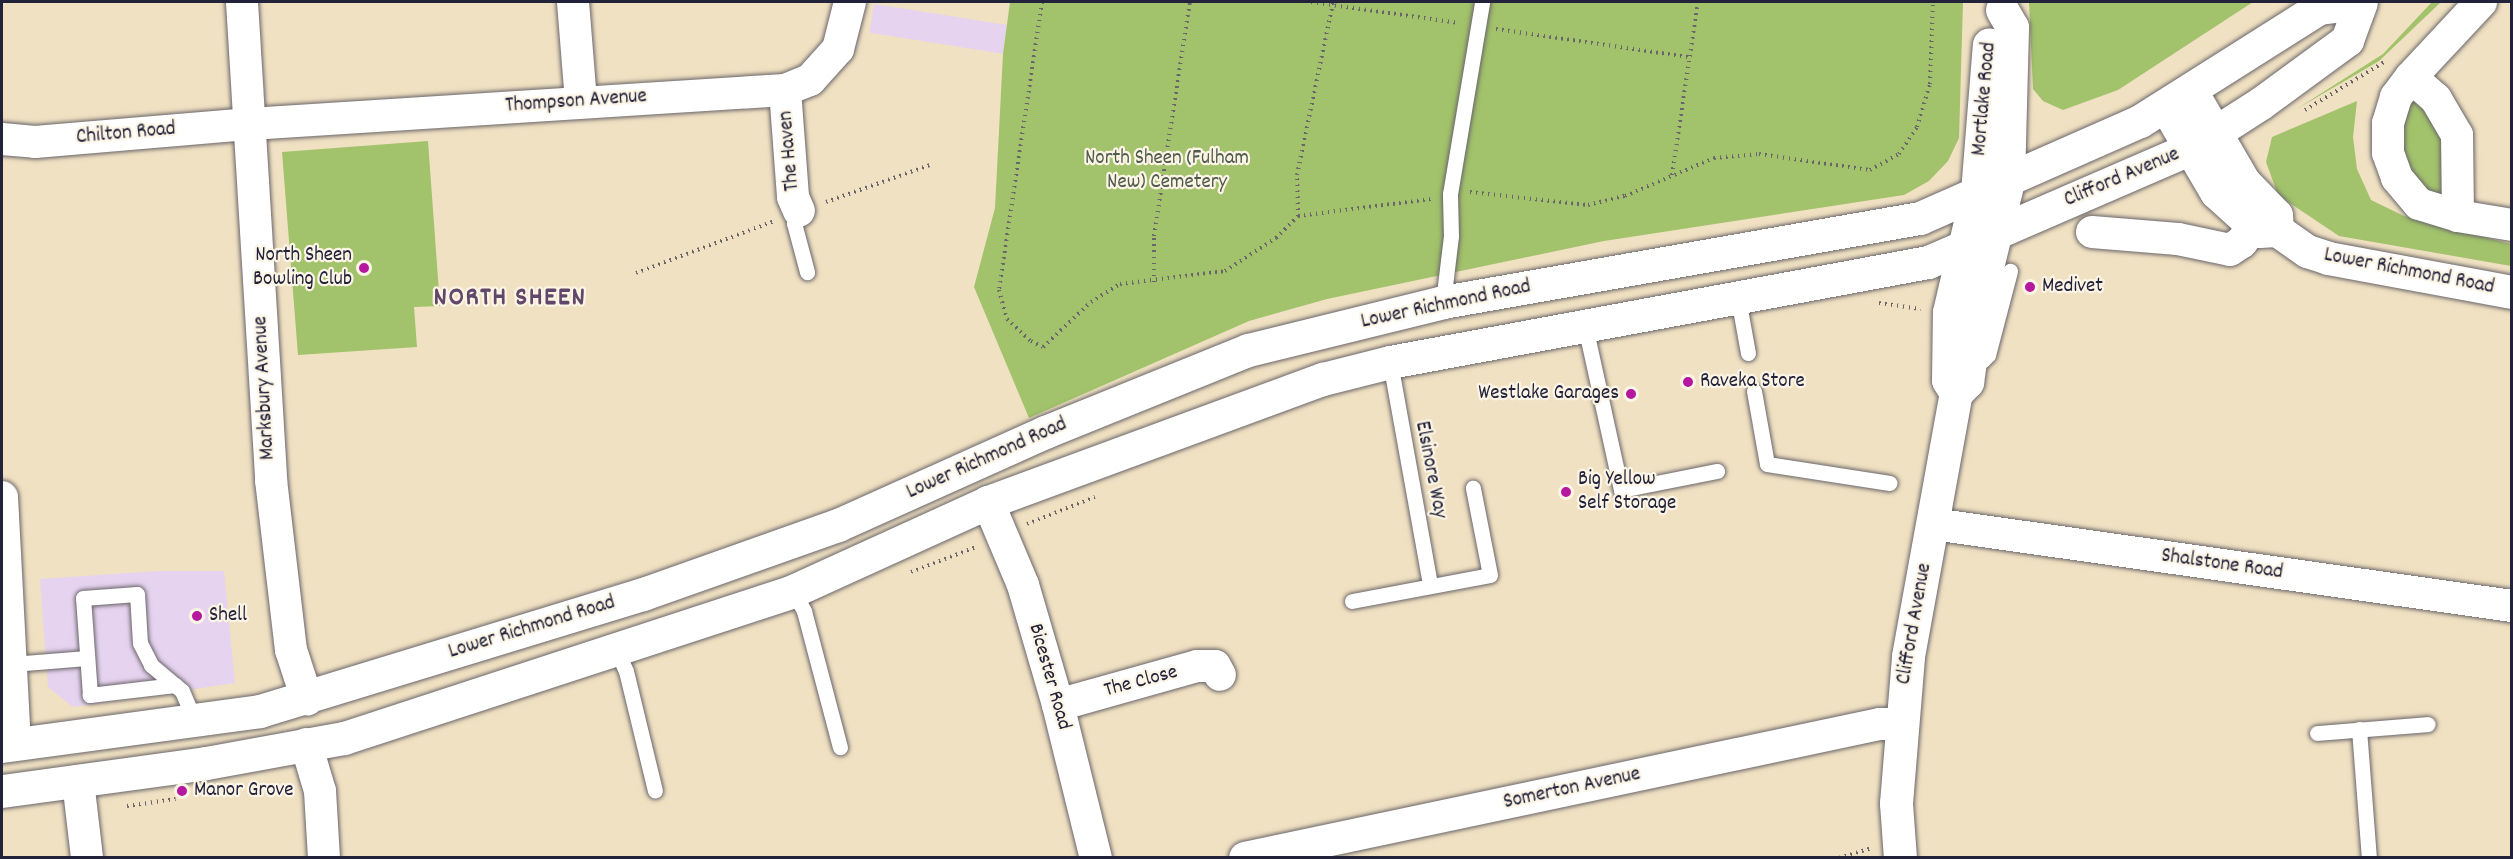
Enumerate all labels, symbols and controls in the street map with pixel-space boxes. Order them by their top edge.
street label: Mortlake Road [1967,41,2003,157]
street label: Thompson Avenue [504,84,648,120]
street label: The Haven [774,110,806,192]
street label: Chilton Road [75,117,177,151]
street label: Clifford Avenue [2061,142,2183,214]
park label: North Sheen (Fulham New) Cemetery [1085,146,1249,196]
place label: North Sheen Bowling Club [253,243,352,293]
street label: Lower Richmond Road [2322,243,2496,301]
marker: North Sheen Bowling Club [357,261,371,275]
place label: Medivet [2042,274,2103,300]
street label: Lower Richmond Road [1359,275,1533,335]
marker: Medivet [2023,280,2037,294]
district label: NORTH SHEEN [434,283,586,315]
street label: Marksbury Avenue [249,315,281,461]
place label: Raveka Store [1700,369,1805,395]
marker: Raveka Store [1681,375,1695,389]
place label: Westlake Garages [1478,381,1619,407]
marker: Westlake Garages [1624,387,1638,401]
street label: Lower Richmond Road [903,412,1071,506]
street label: Elsinore Way [1408,419,1452,521]
place label: Big Yellow Self Storage [1578,467,1676,517]
marker: Big Yellow Self Storage [1559,485,1573,499]
street label: Shalstone Road [2160,544,2284,586]
street label: Clifford Avenue [1892,561,1938,687]
street label: Lower Richmond Road [446,591,618,665]
place label: Shell [209,603,247,629]
marker: Shell [190,609,204,623]
street label: Bicester Road [1022,621,1076,733]
street label: The Close [1102,660,1180,704]
street label: Somerton Avenue [1501,762,1643,816]
place label: Manor Grove [194,778,294,804]
marker: Manor Grove [175,784,189,798]

